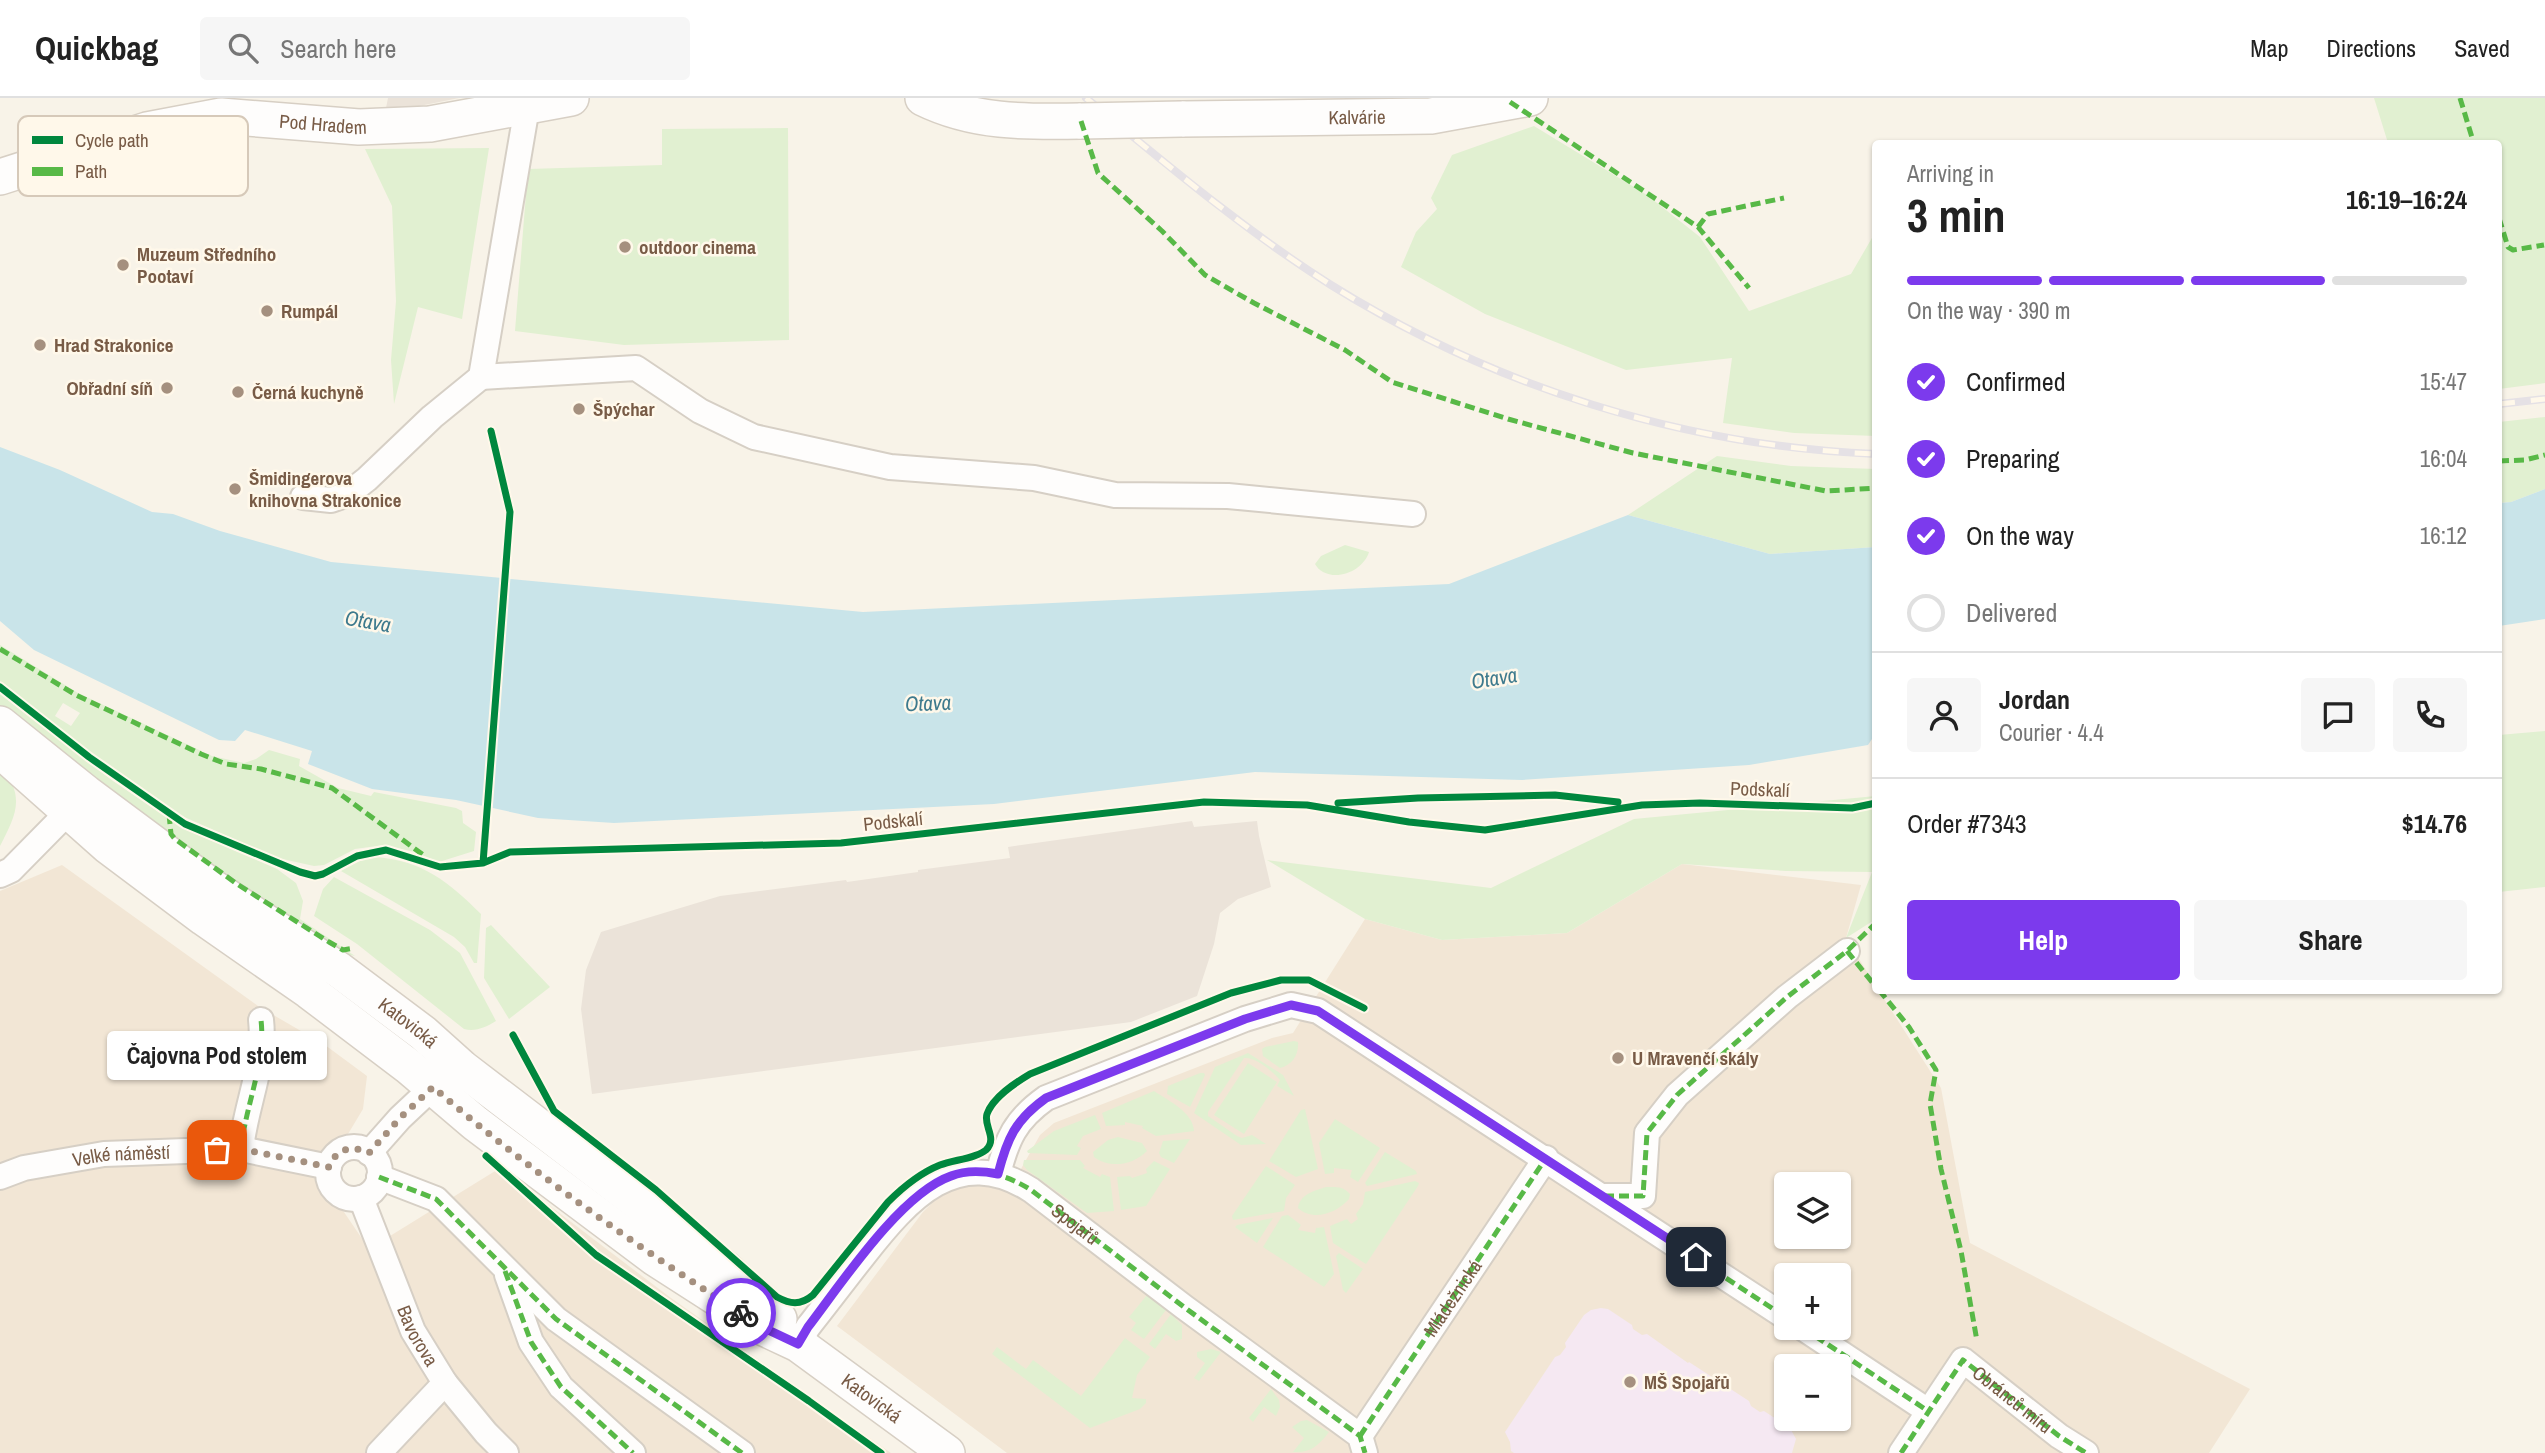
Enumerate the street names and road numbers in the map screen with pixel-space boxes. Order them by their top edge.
street label: Kalvárie [1328,104,1386,130]
street label: Pod Hradem [278,108,367,140]
street label: Podskalí [1730,775,1791,803]
street label: Podskalí [862,805,925,837]
street label: Katovická [373,991,444,1054]
street label: Velké náměstí [70,1139,171,1172]
street label: Spojařů [1046,1197,1105,1251]
street label: Mládežnická [1417,1254,1488,1342]
street label: Bavorova [391,1301,445,1371]
street label: Obránců míru [1967,1359,2058,1439]
street label: Katovická [836,1367,907,1429]

